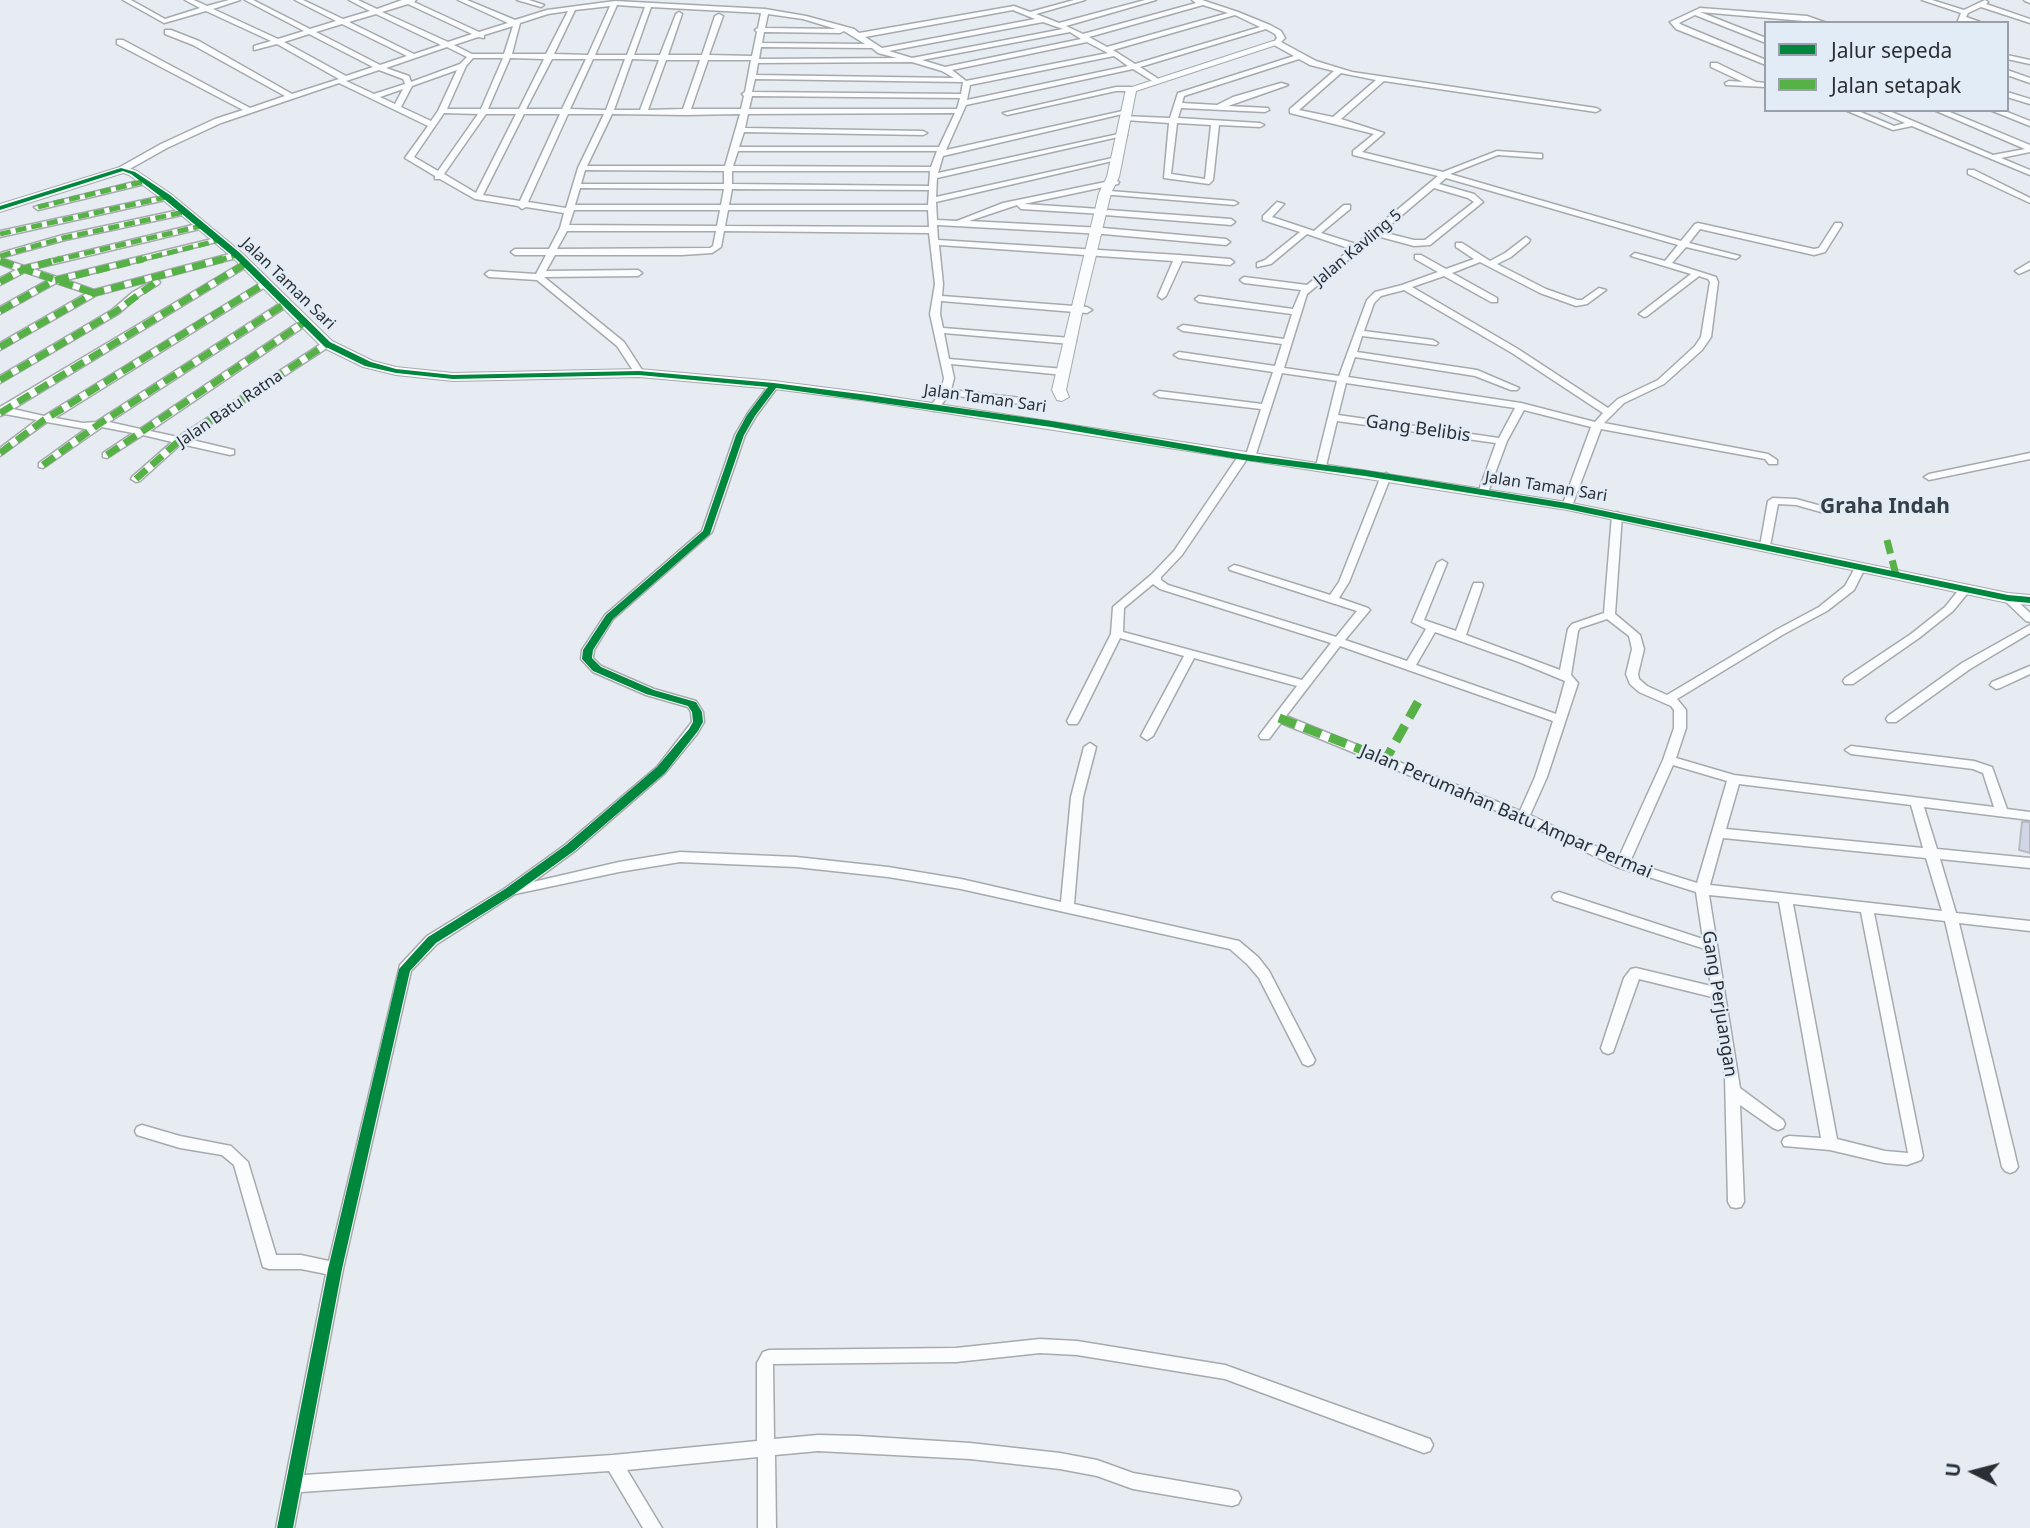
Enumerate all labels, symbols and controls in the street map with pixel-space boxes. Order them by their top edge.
legend [1764,21,2009,112]
text: Jalur sepeda [1831,36,1952,64]
text: Jalan setapak [1831,71,1961,99]
street label: Jalan Kavling 5 [1310,206,1406,290]
street label: Jalan Taman Sari [237,234,339,334]
street label: Jalan Batu Ratna [174,367,286,451]
street label: Jalan Taman Sari [922,381,1048,417]
street label: Gang Belibis [1364,411,1472,447]
street label: Jalan Taman Sari [1483,468,1609,506]
district label: Graha Indah [1820,494,1950,520]
street label: Jalan Perumahan Batu Ampar Permai [1357,741,1655,883]
street label: Gang Perjuangan [1697,929,1741,1079]
north arrow [1939,1437,2009,1507]
text: U [1939,1461,1967,1478]

